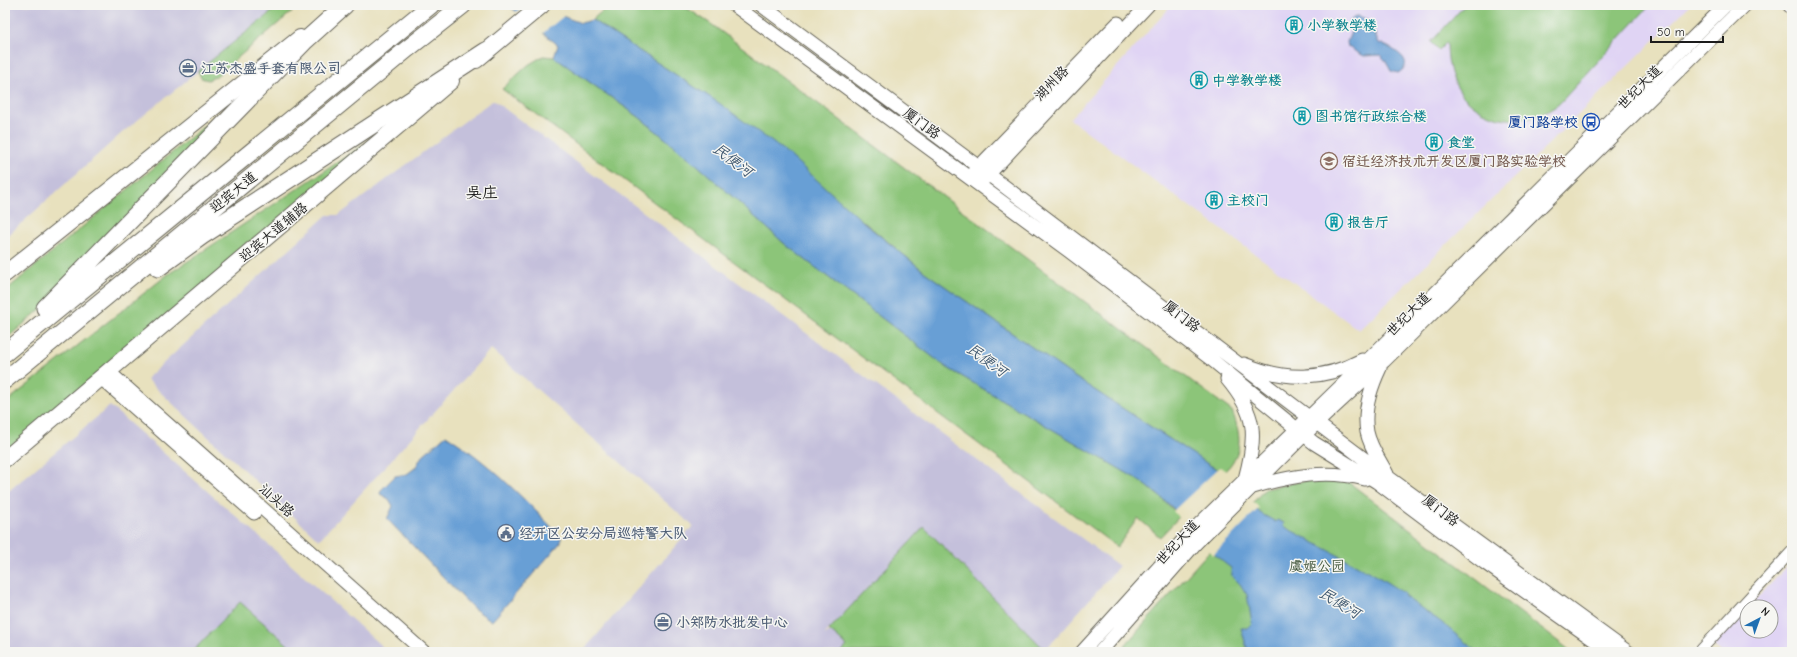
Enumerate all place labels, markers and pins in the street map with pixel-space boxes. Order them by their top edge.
building icon: 小学教学楼 [1284,15,1304,35]
place label: 小学教学楼 [1307,17,1377,34]
office icon: 江苏杰盛手套有限公司 [178,58,198,78]
place label: 江苏杰盛手套有限公司 [201,60,341,77]
building icon: 中学教学楼 [1189,70,1209,90]
place label: 中学教学楼 [1212,72,1282,89]
building icon: 图书馆行政综合楼 [1292,106,1312,126]
place label: 图书馆行政综合楼 [1315,108,1427,125]
bus stop icon: 厦门路学校 [1581,112,1601,132]
place label: 厦门路学校 [1508,114,1578,131]
building icon: 食堂 [1424,132,1444,152]
place label: 食堂 [1447,134,1475,151]
school or university icon: 宿迁经济技术开发区厦门路实验学校 [1319,151,1339,171]
place label: 宿迁经济技术开发区厦门路实验学校 [1342,153,1566,170]
building icon: 主校门 [1204,190,1224,210]
place label: 主校门 [1227,192,1269,209]
building icon: 报告厅 [1324,212,1344,232]
place label: 报告厅 [1347,214,1389,231]
public building icon: 经开区公安分局巡特警大队 [496,523,516,543]
place label: 经开区公安分局巡特警大队 [519,525,687,542]
office icon: 小郑防水批发中心 [653,612,673,632]
place label: 小郑防水批发中心 [676,614,788,631]

